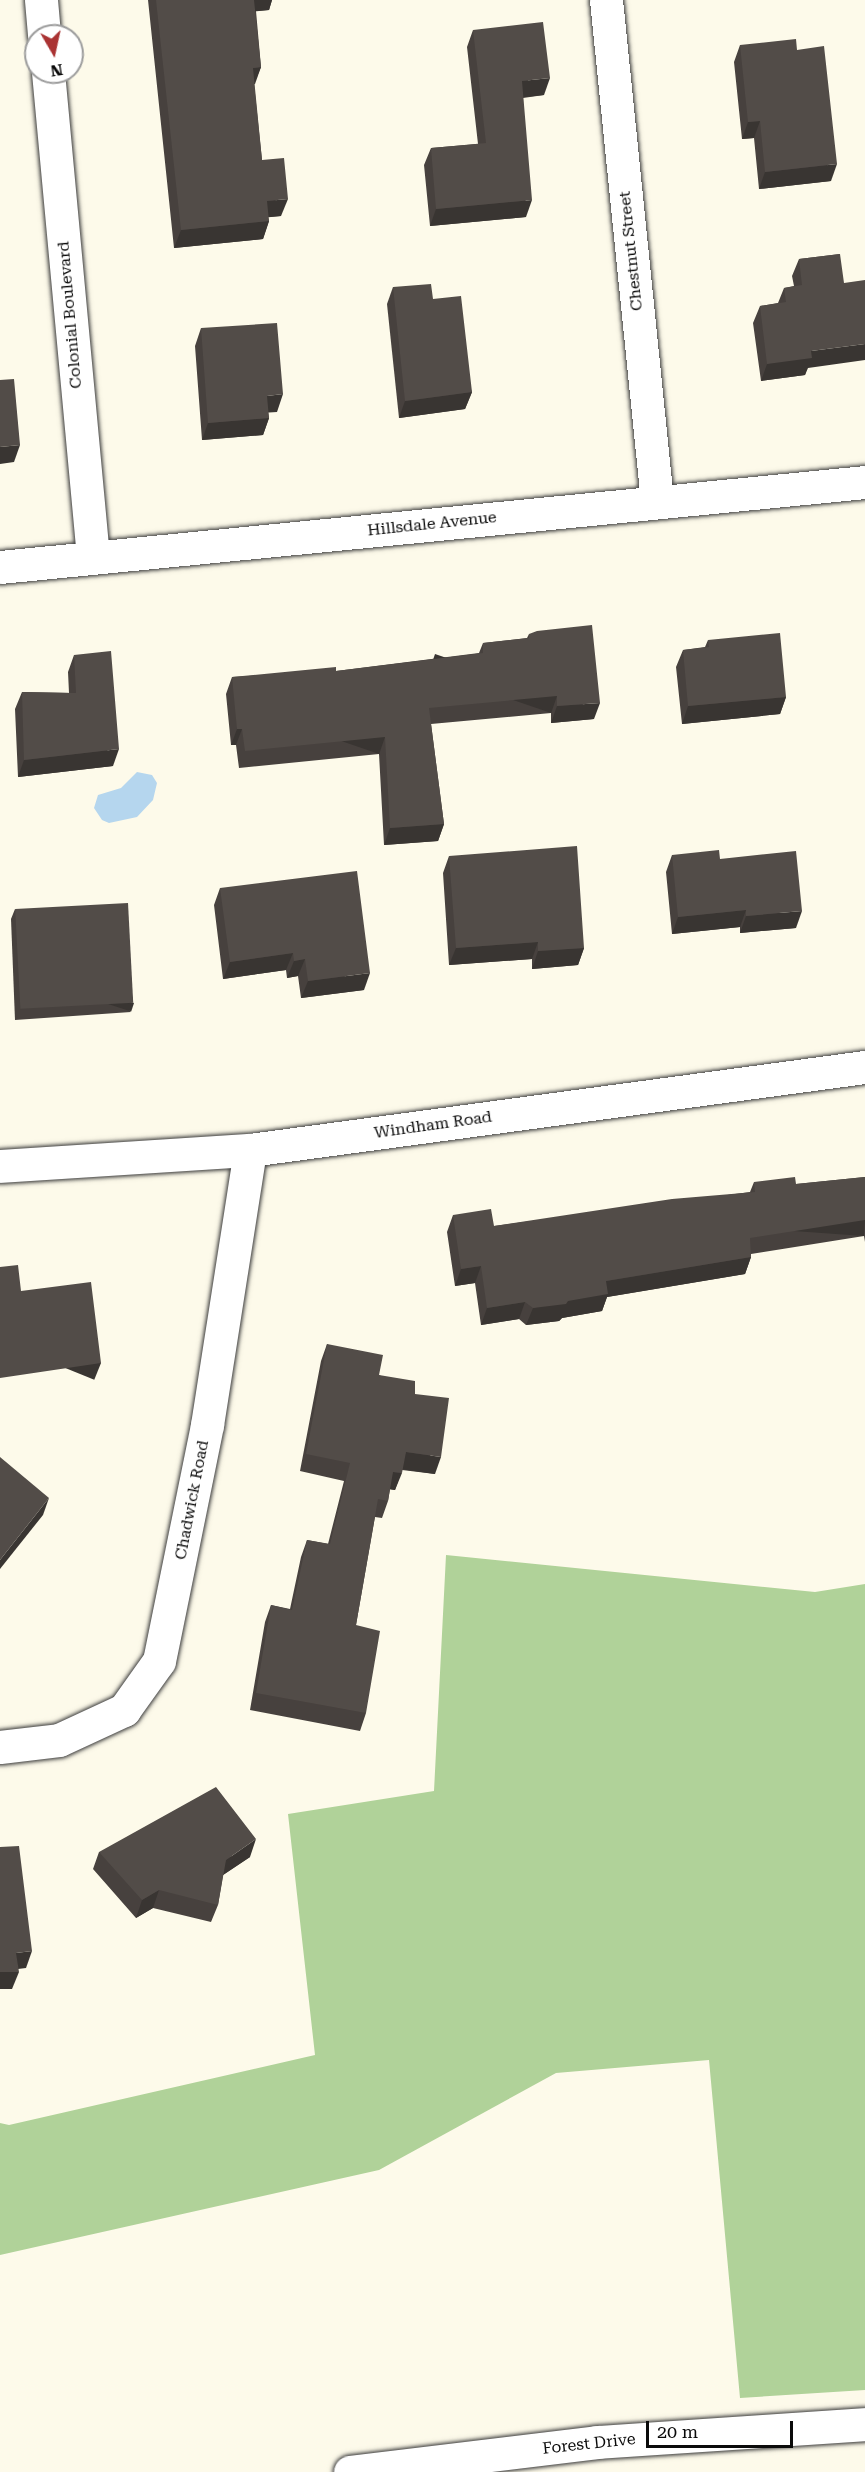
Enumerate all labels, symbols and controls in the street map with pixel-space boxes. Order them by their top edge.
north arrow [24,24,84,84]
text: N [49,60,64,81]
street label: Chestnut Street [615,190,647,312]
street label: Colonial Boulevard [54,241,86,389]
street label: Hillsdale Avenue [366,508,498,540]
street label: Windham Road [373,1107,493,1143]
street label: Chadwick Road [171,1439,213,1561]
scale bar [649,2409,796,2447]
text: 20 m [657,2421,698,2442]
street label: Forest Drive [542,2430,636,2458]

